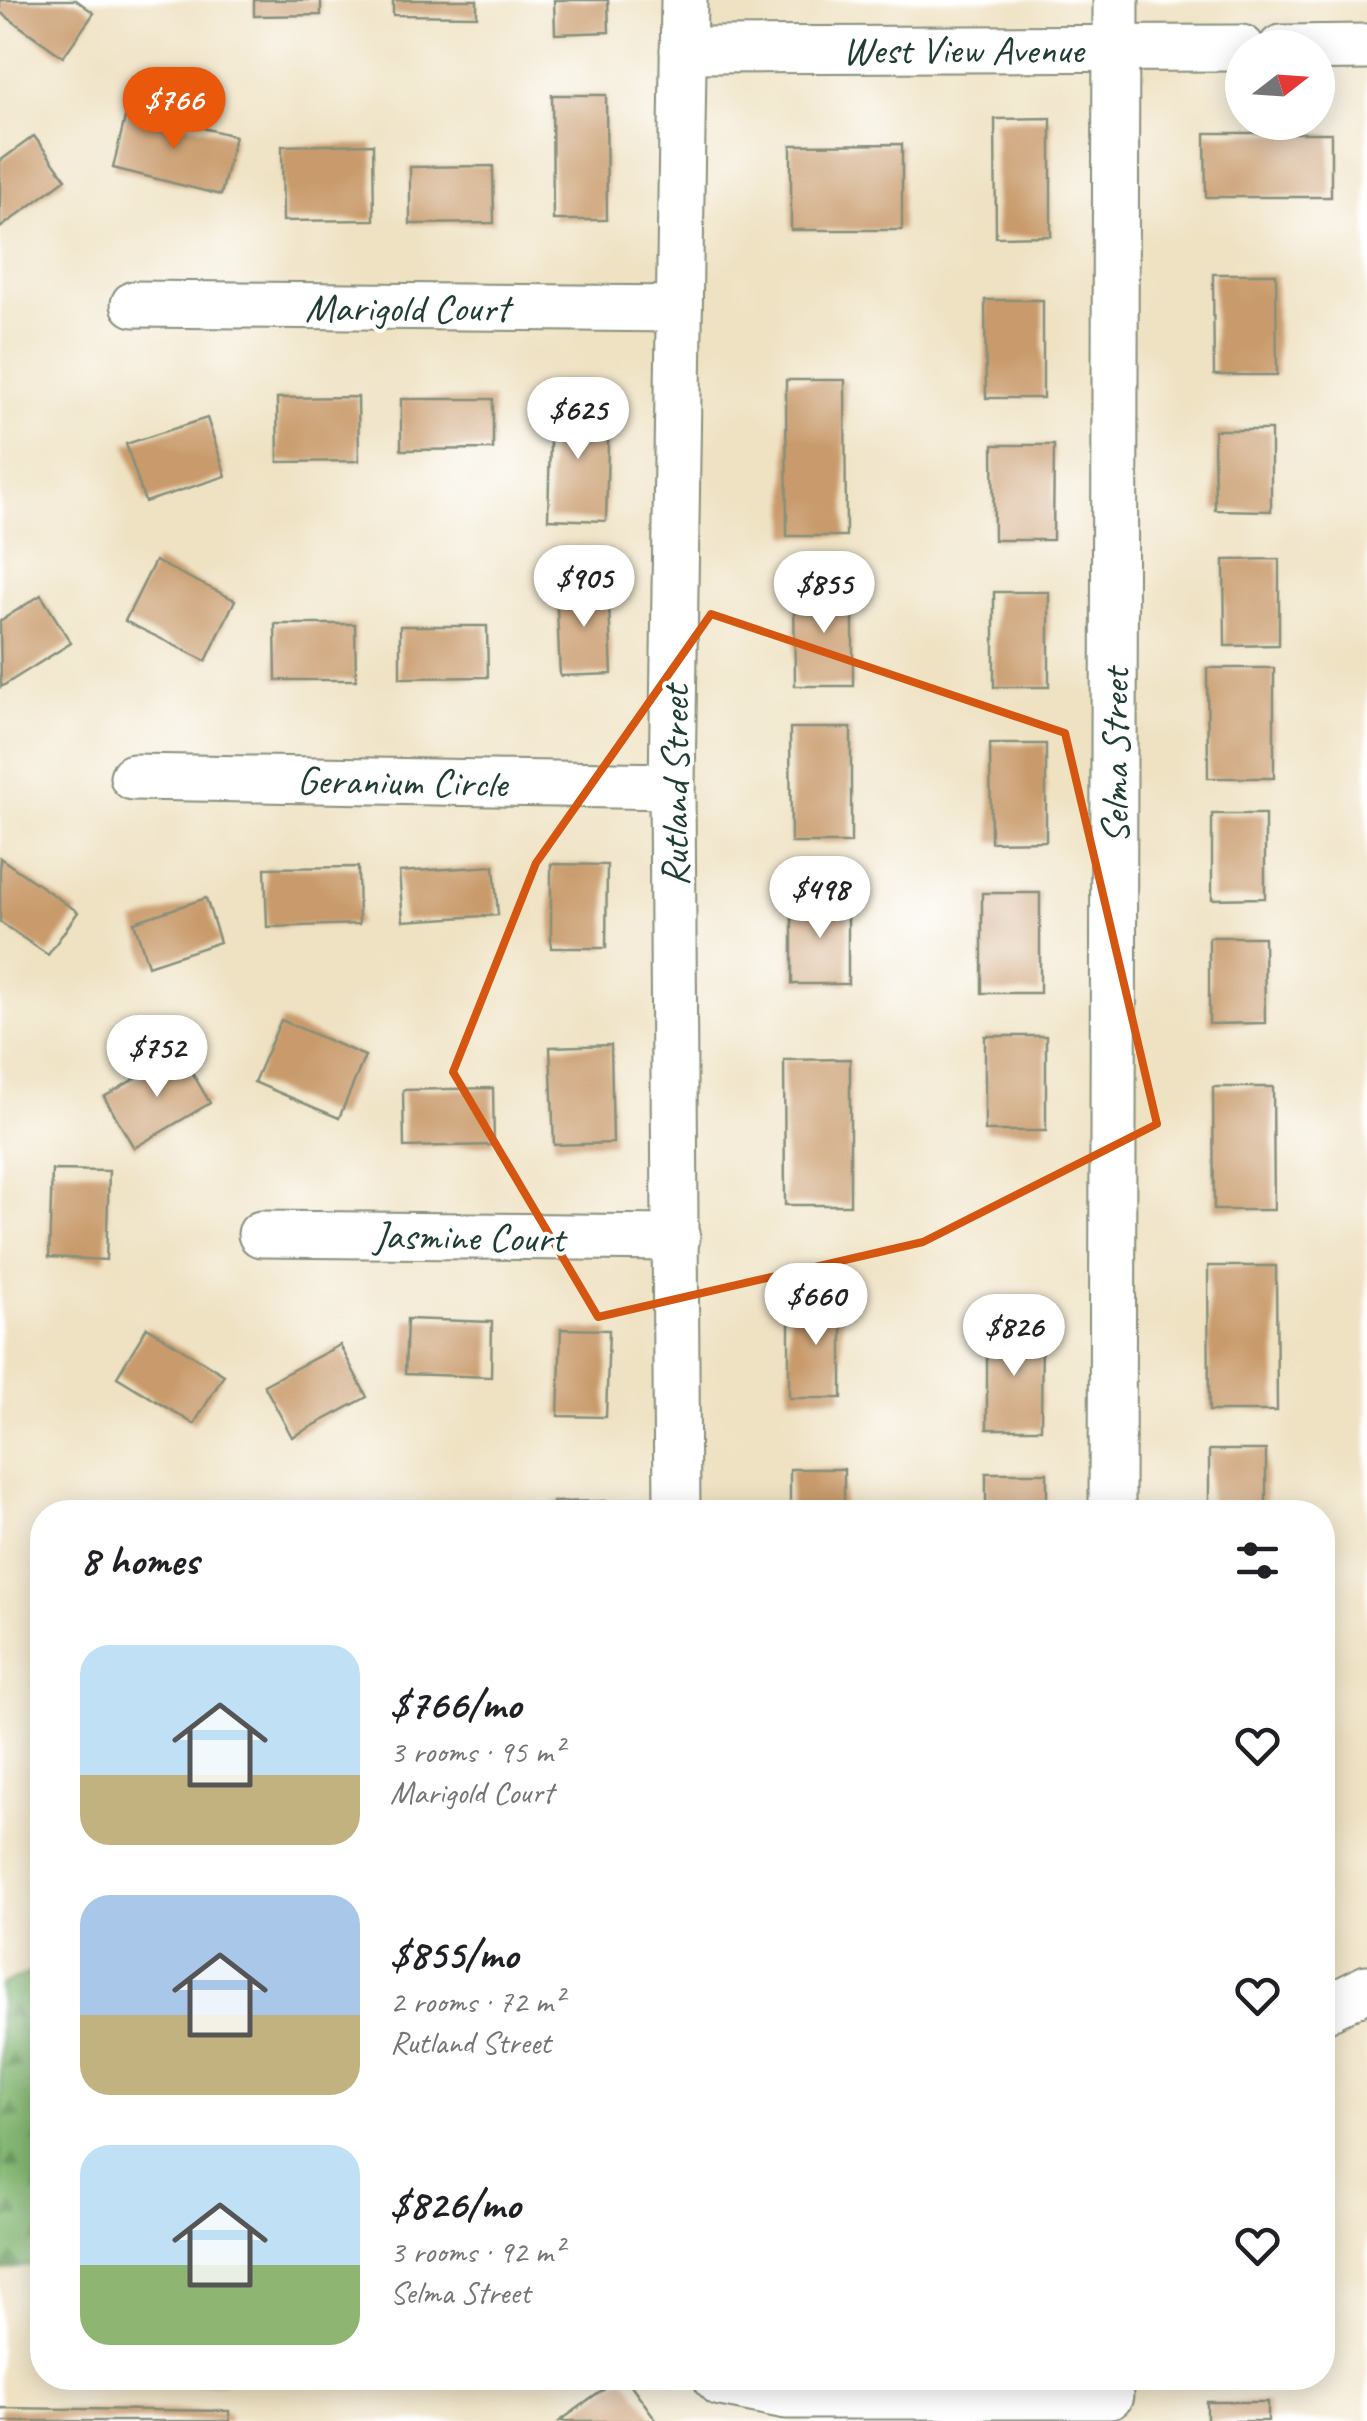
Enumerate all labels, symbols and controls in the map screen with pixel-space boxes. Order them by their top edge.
street label: West View Avenue [842,25,1087,75]
north arrow [1225,30,1335,140]
map controls [1225,30,1335,140]
pin: $766 [115,67,233,152]
text: $766 [145,79,203,120]
street label: Marigold Court [305,283,515,333]
pin: $625 [519,377,637,462]
text: $625 [549,389,607,430]
pin: $905 [525,545,643,630]
pin: $855 [765,551,883,636]
text: $905 [556,557,612,598]
text: $855 [796,563,852,604]
street label: Selma Street [1090,665,1140,844]
street label: Rutland Street [650,682,700,886]
street label: Geranium Circle [297,755,510,809]
pin: $498 [761,856,879,941]
text: $498 [791,868,849,909]
pin: $752 [98,1015,216,1100]
text: $752 [129,1027,185,1068]
street label: Jasmine Court [371,1210,569,1264]
pin: $660 [757,1263,875,1348]
text: $660 [787,1275,845,1316]
pin: $826 [955,1294,1073,1379]
text: $826 [985,1306,1043,1347]
icon: filters [1230,1533,1285,1588]
text: 8 homes [80,1534,199,1587]
text: $766/mo [390,1678,521,1731]
icon: home [160,1685,280,1805]
icon: heart [1230,1718,1285,1773]
text: 3 rooms · 95 m² [390,1731,563,1772]
text: Marigold Court [390,1772,553,1813]
text: $855/mo [390,1928,518,1981]
icon: home [160,1935,280,2055]
icon: heart [1230,1968,1285,2023]
text: 2 rooms · 72 m² [390,1981,563,2022]
text: Rutland Street [390,2022,551,2063]
text: $826/mo [390,2178,520,2231]
icon: home [160,2185,280,2305]
icon: heart [1230,2218,1285,2273]
text: 3 rooms · 92 m² [390,2231,563,2272]
text: Selma Street [390,2272,530,2313]

